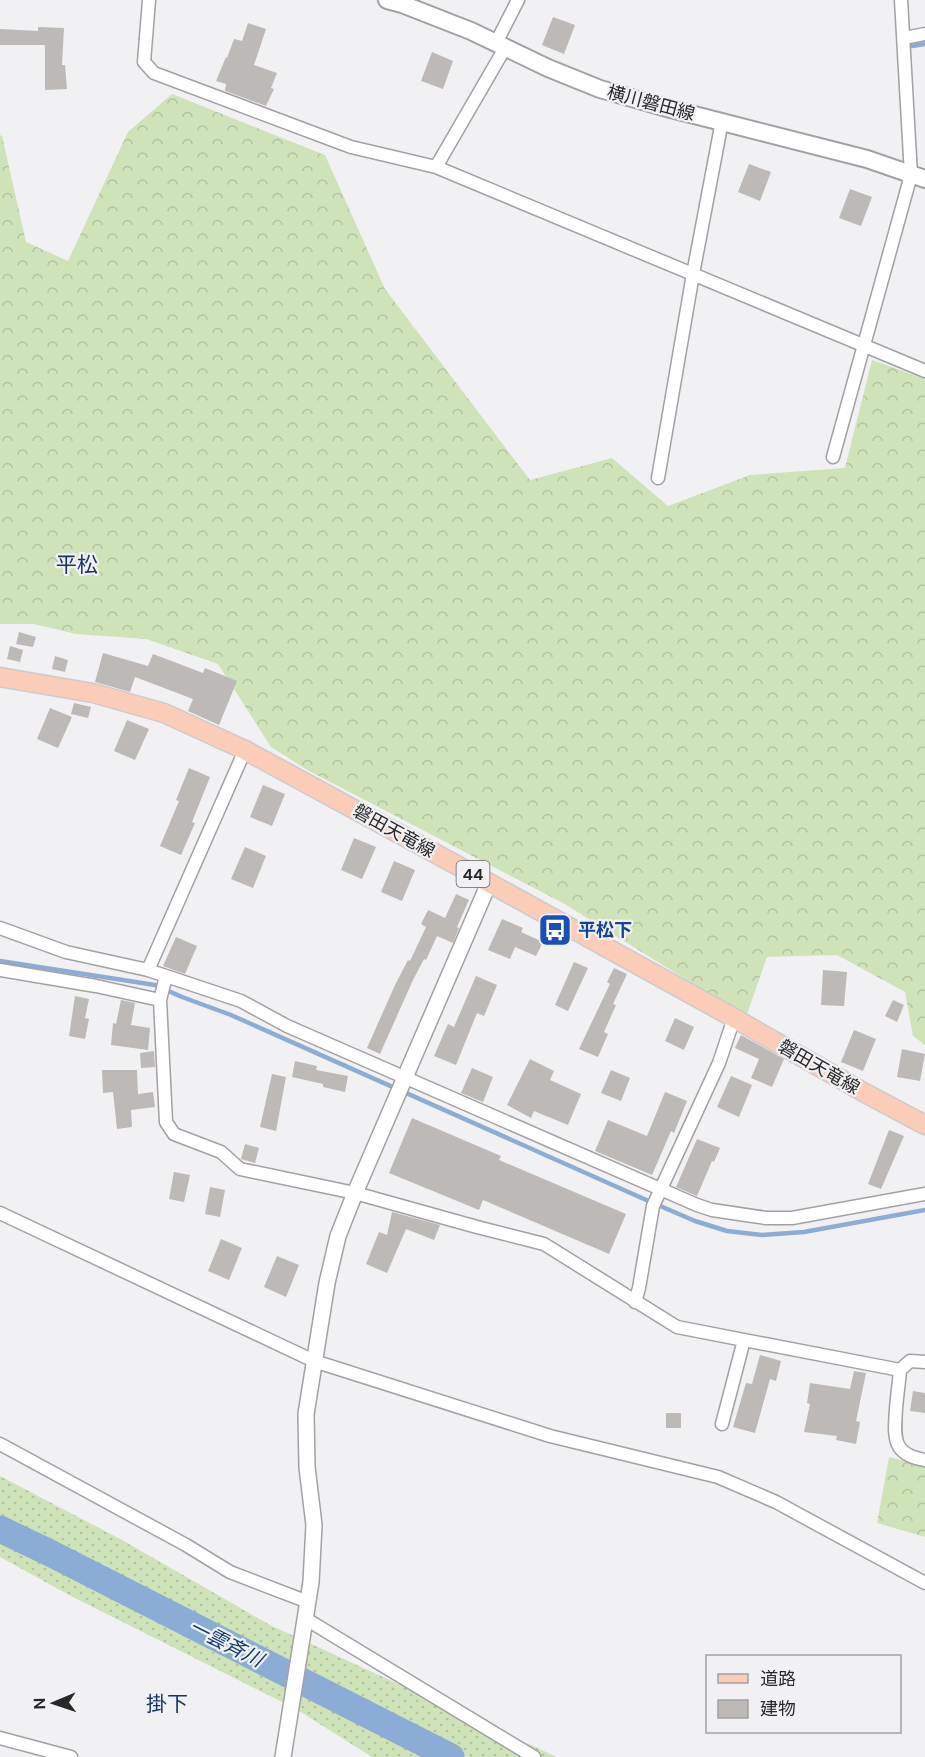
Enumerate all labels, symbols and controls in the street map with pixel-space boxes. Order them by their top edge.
street label: 横川磐田線 [604,80,698,126]
district label: 平松 [56,551,98,579]
street label: 磐田天竜線 [349,799,439,863]
road number: 44 [456,861,490,887]
bus stop icon: 平松下 [537,912,573,948]
place label: 平松下 [578,918,632,942]
street label: 磐田天竜線 [774,1034,864,1100]
water label: 一雲斉川 [184,1613,269,1674]
legend [706,1655,901,1733]
text: 道路 [760,1667,796,1691]
north arrow [24,1673,84,1733]
district label: 掛下 [146,1690,188,1718]
text: N [29,1697,50,1710]
text: 建物 [760,1697,796,1721]

